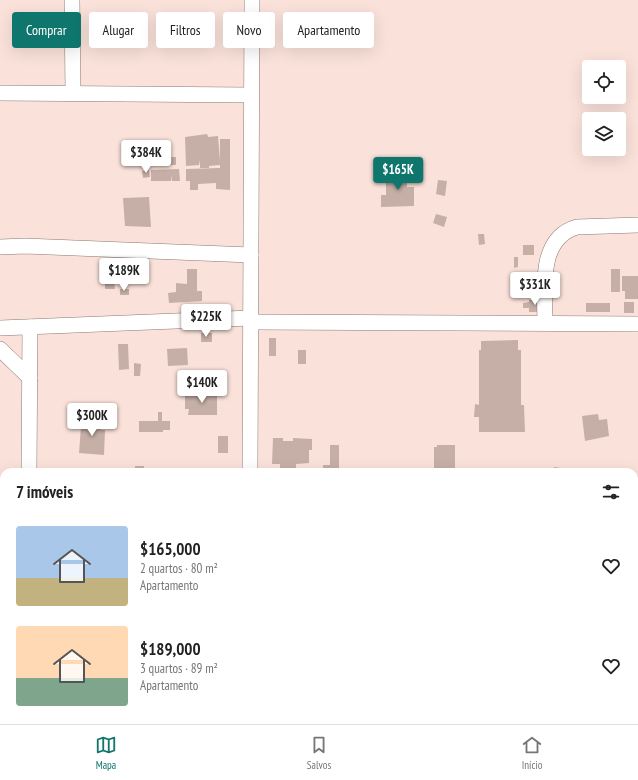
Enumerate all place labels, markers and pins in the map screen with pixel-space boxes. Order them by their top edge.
pin: $384K [118,140,174,174]
pin: $165K [370,157,426,191]
pin: $189K [96,258,152,292]
pin: $331K [507,272,563,306]
pin: $225K [178,304,234,338]
pin: $140K [174,370,230,404]
pin: $300K [64,403,120,437]

